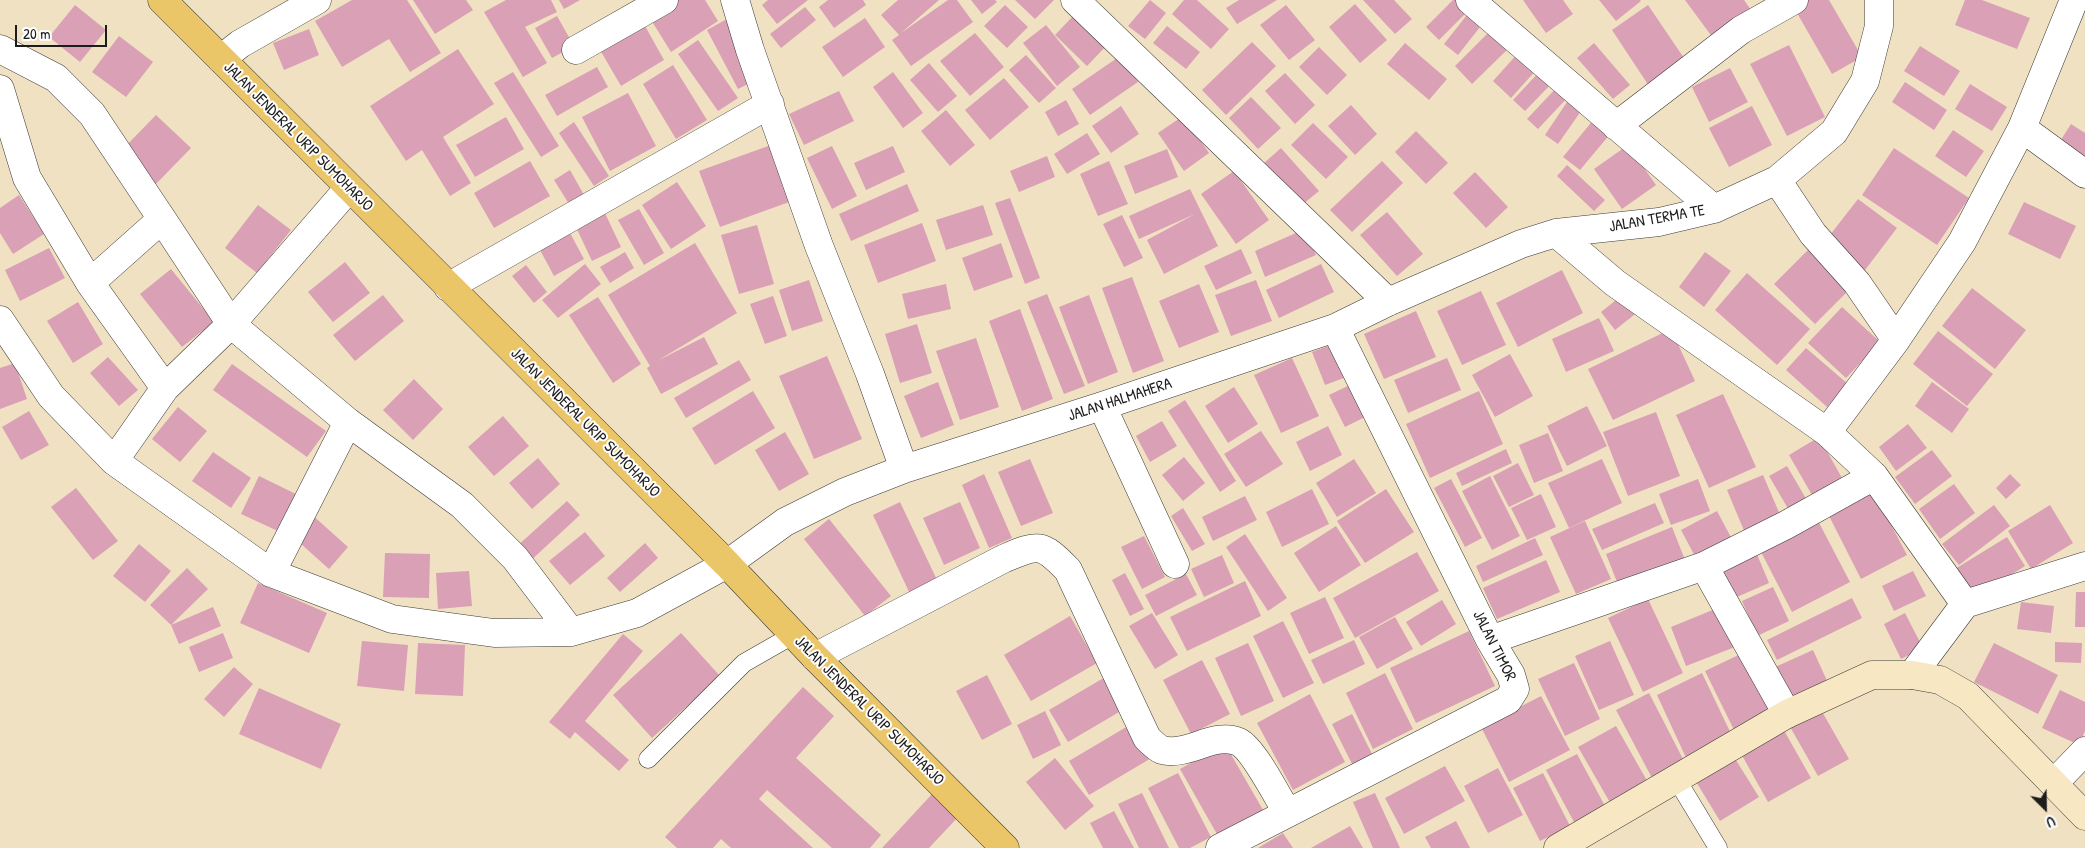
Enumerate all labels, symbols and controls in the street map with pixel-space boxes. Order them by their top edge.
scale bar [18,15,110,47]
text: 20 m [23,23,50,44]
street label: JALAN JENDERAL URIP SUMOHARJO [219,58,377,216]
street label: JALAN TERMA TE [1608,201,1706,237]
street label: JALAN JENDERAL URIP SUMOHARJO [506,344,664,502]
street label: JALAN HALMAHERA [1066,374,1174,426]
street label: JALAN TIMOR [1468,608,1520,684]
street label: JALAN JENDERAL URIP SUMOHARJO [790,632,948,790]
north arrow [2020,783,2070,833]
text: U [2044,812,2058,833]

